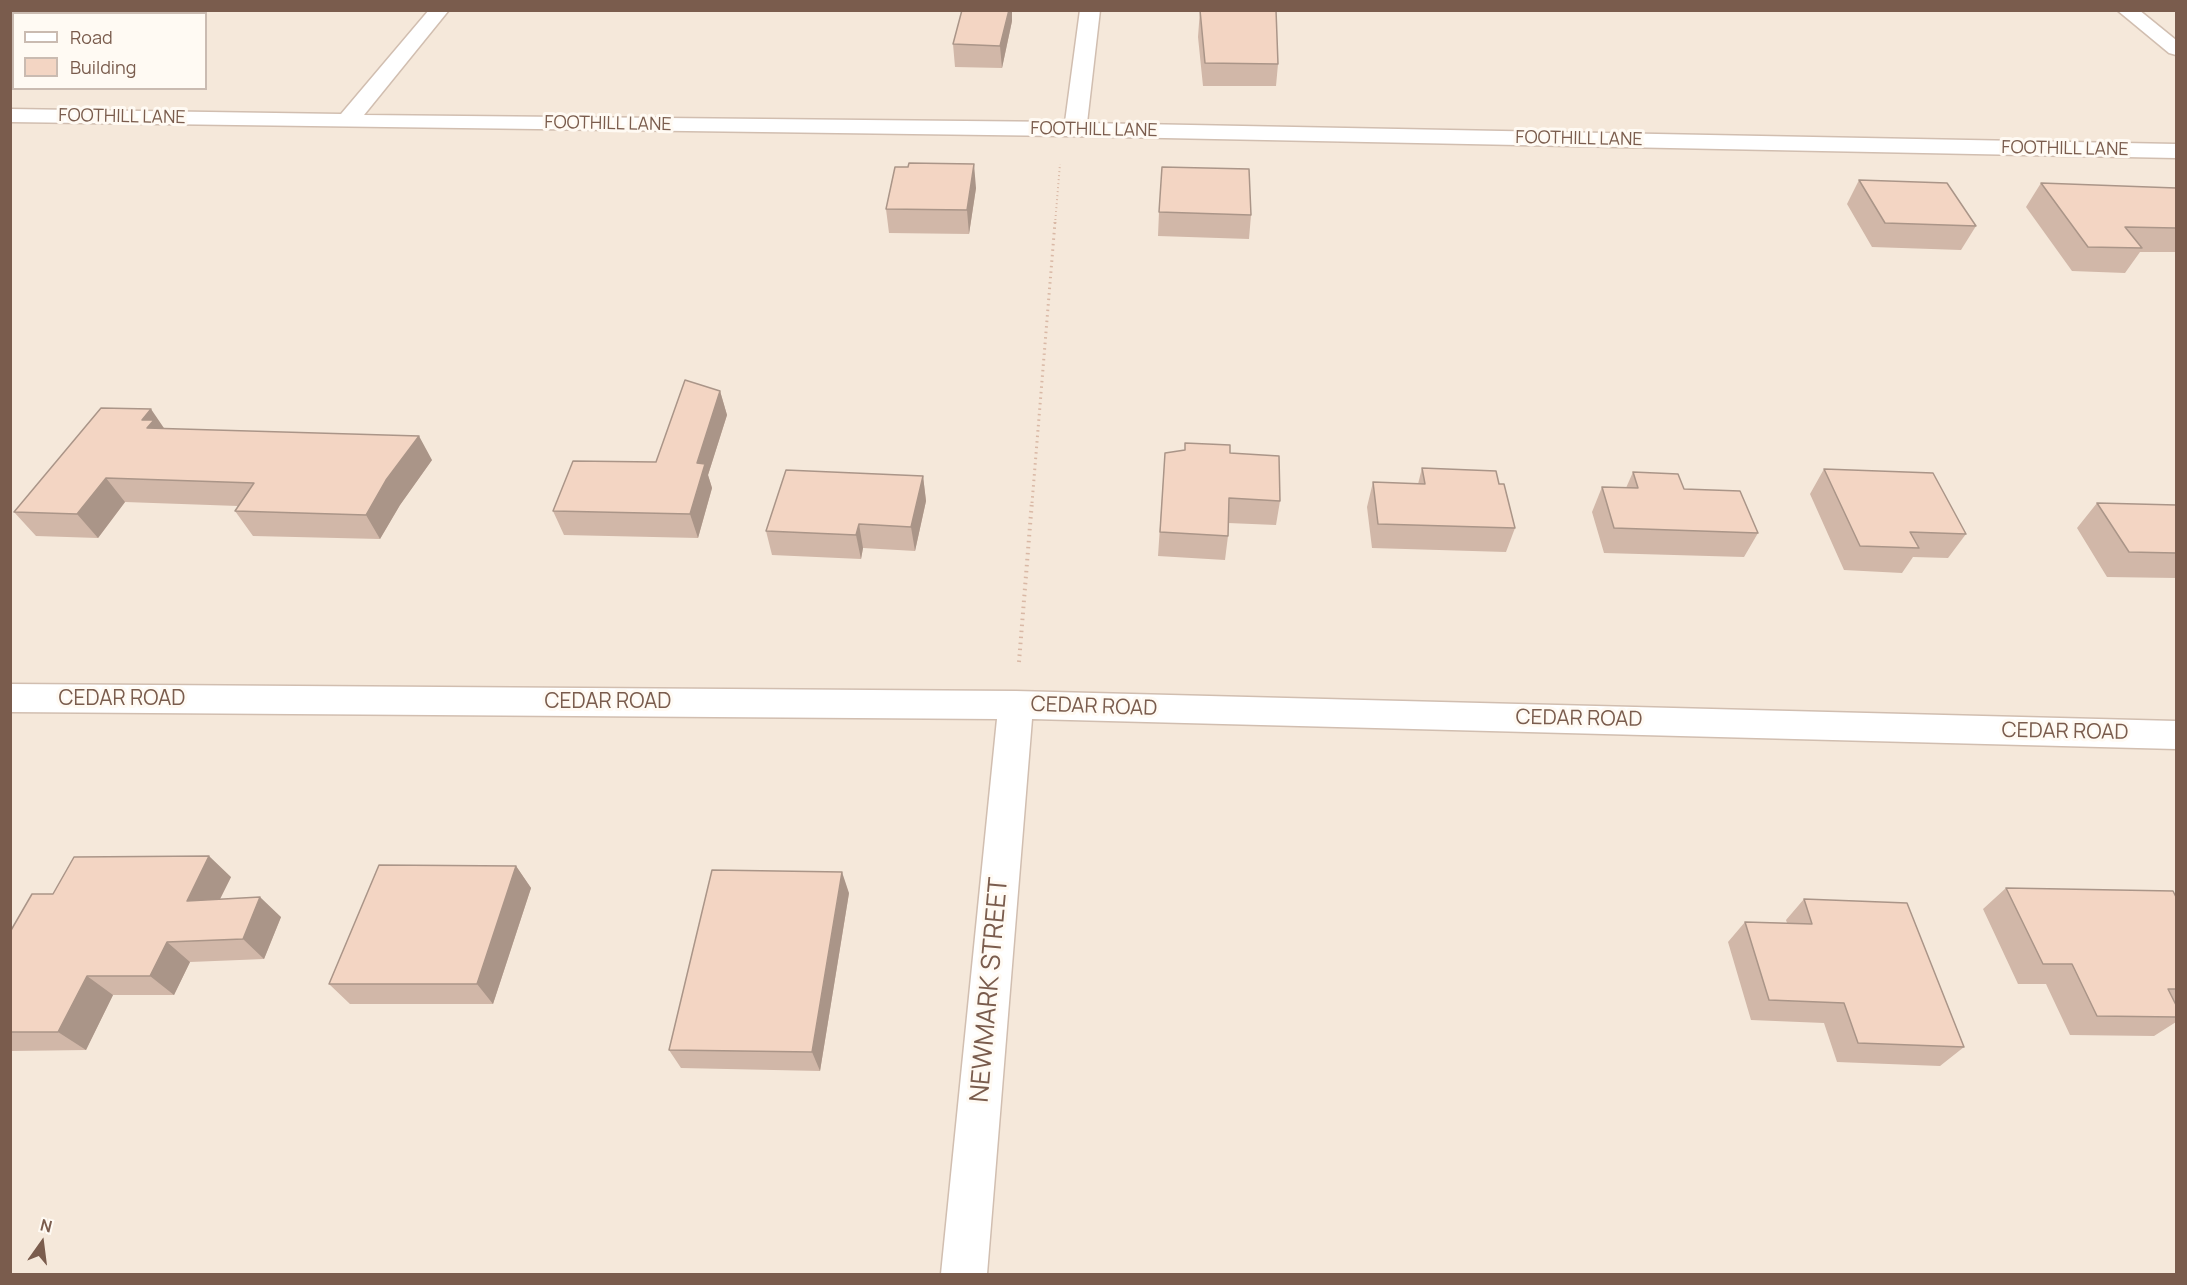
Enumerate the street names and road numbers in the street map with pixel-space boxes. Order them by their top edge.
street label: FOOTHILL LANE [58,105,186,129]
street label: FOOTHILL LANE [544,112,672,136]
street label: FOOTHILL LANE [1030,118,1158,142]
street label: FOOTHILL LANE [1515,127,1643,151]
street label: FOOTHILL LANE [2001,137,2129,161]
street label: CEDAR ROAD [59,686,185,712]
street label: CEDAR ROAD [545,689,671,715]
street label: CEDAR ROAD [1030,692,1158,722]
street label: CEDAR ROAD [1515,705,1643,733]
street label: CEDAR ROAD [2001,718,2129,746]
street label: NEWMARK STREET [965,876,1015,1104]

